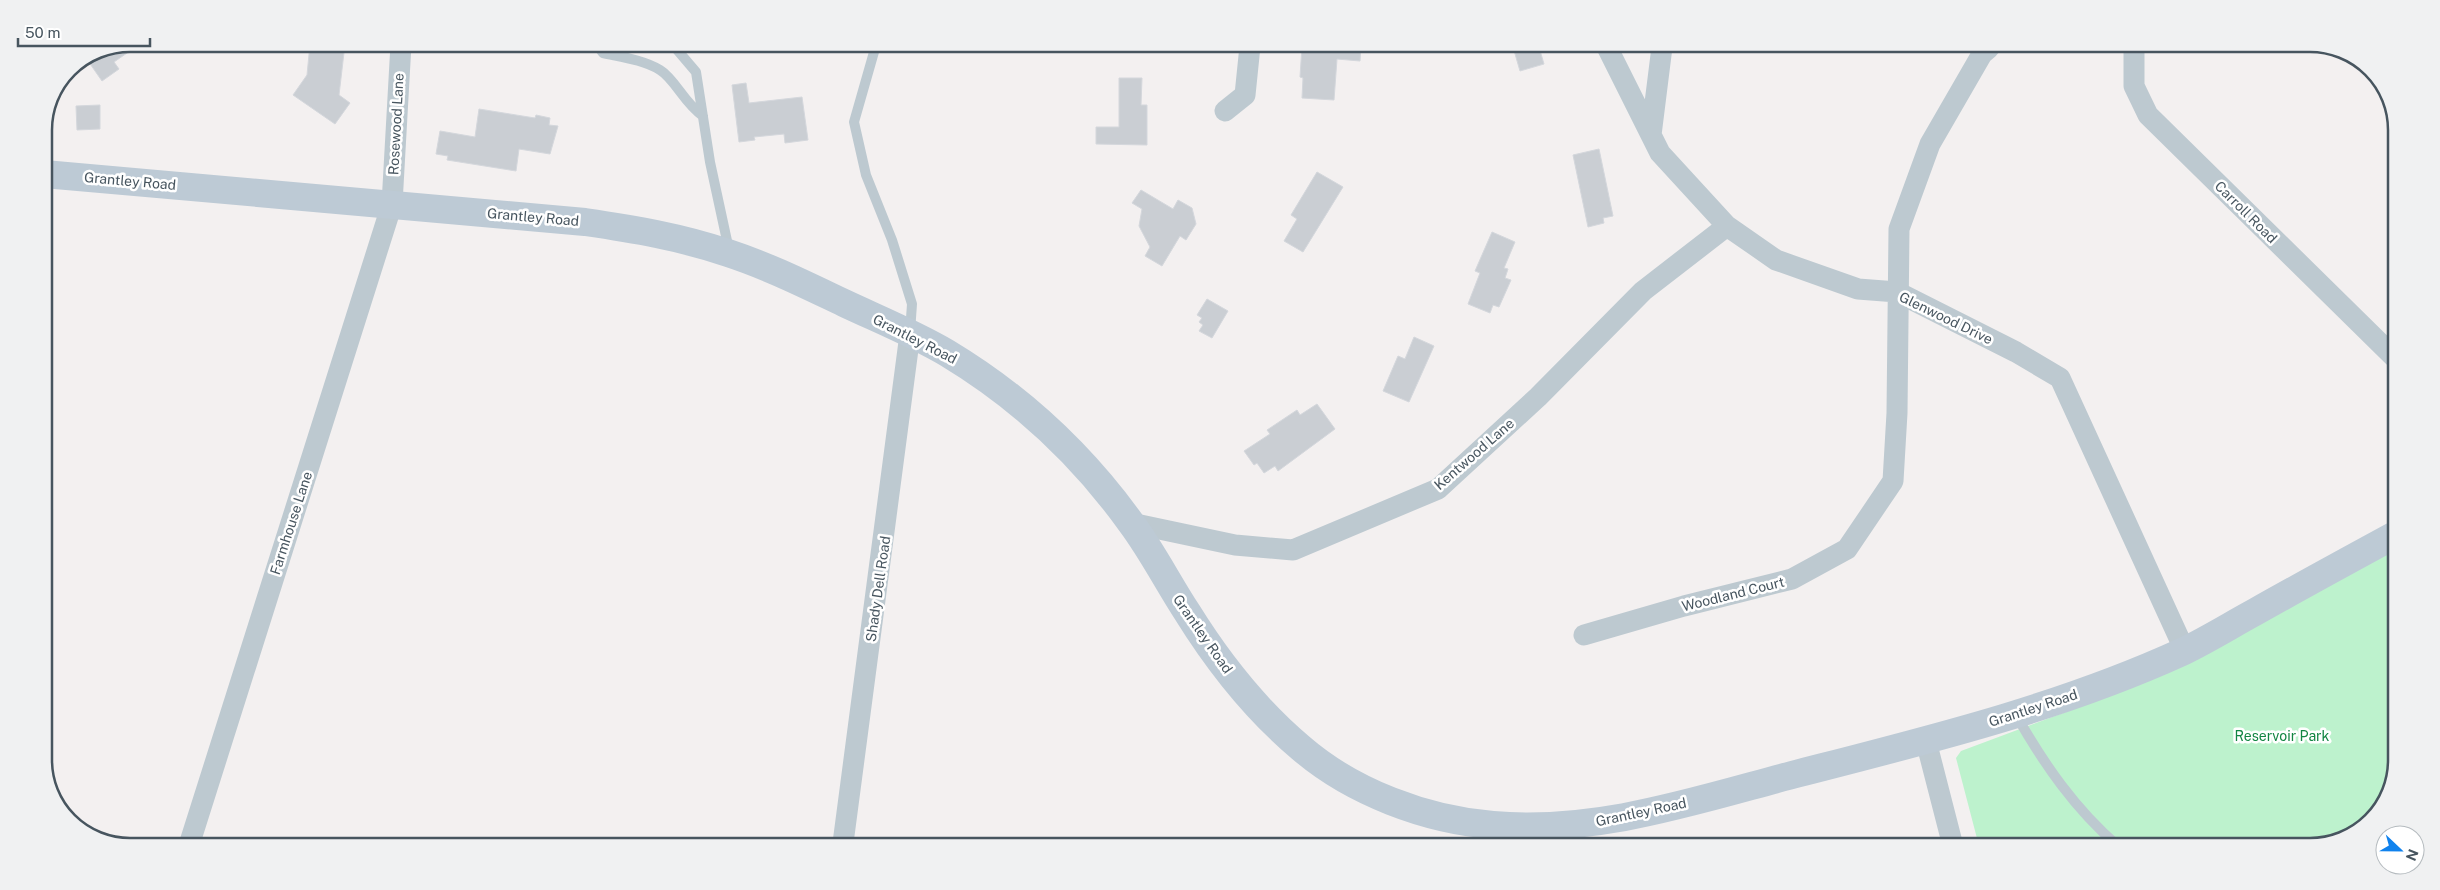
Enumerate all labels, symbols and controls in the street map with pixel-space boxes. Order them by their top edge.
scale bar [18,15,150,47]
text: 50 m [25,24,60,41]
street label: Rosewood Lane [385,73,407,175]
street label: Grantley Road [83,169,177,193]
street label: Carroll Road [2212,178,2280,246]
street label: Grantley Road [486,205,580,229]
street label: Glenwood Drive [1897,288,1995,348]
street label: Grantley Road [870,311,960,367]
street label: Kentwood Lane [1431,415,1517,493]
street label: Farmhouse Lane [267,469,315,577]
street label: Shady Dell Road [863,535,893,643]
street label: Woodland Court [1680,574,1786,614]
street label: Grantley Road [1170,592,1236,676]
street label: Grantley Road [1987,686,2079,730]
park label: Reservoir Park [2235,728,2330,744]
street label: Grantley Road [1594,795,1688,829]
north arrow [2375,825,2425,875]
text: N [2403,847,2422,863]

